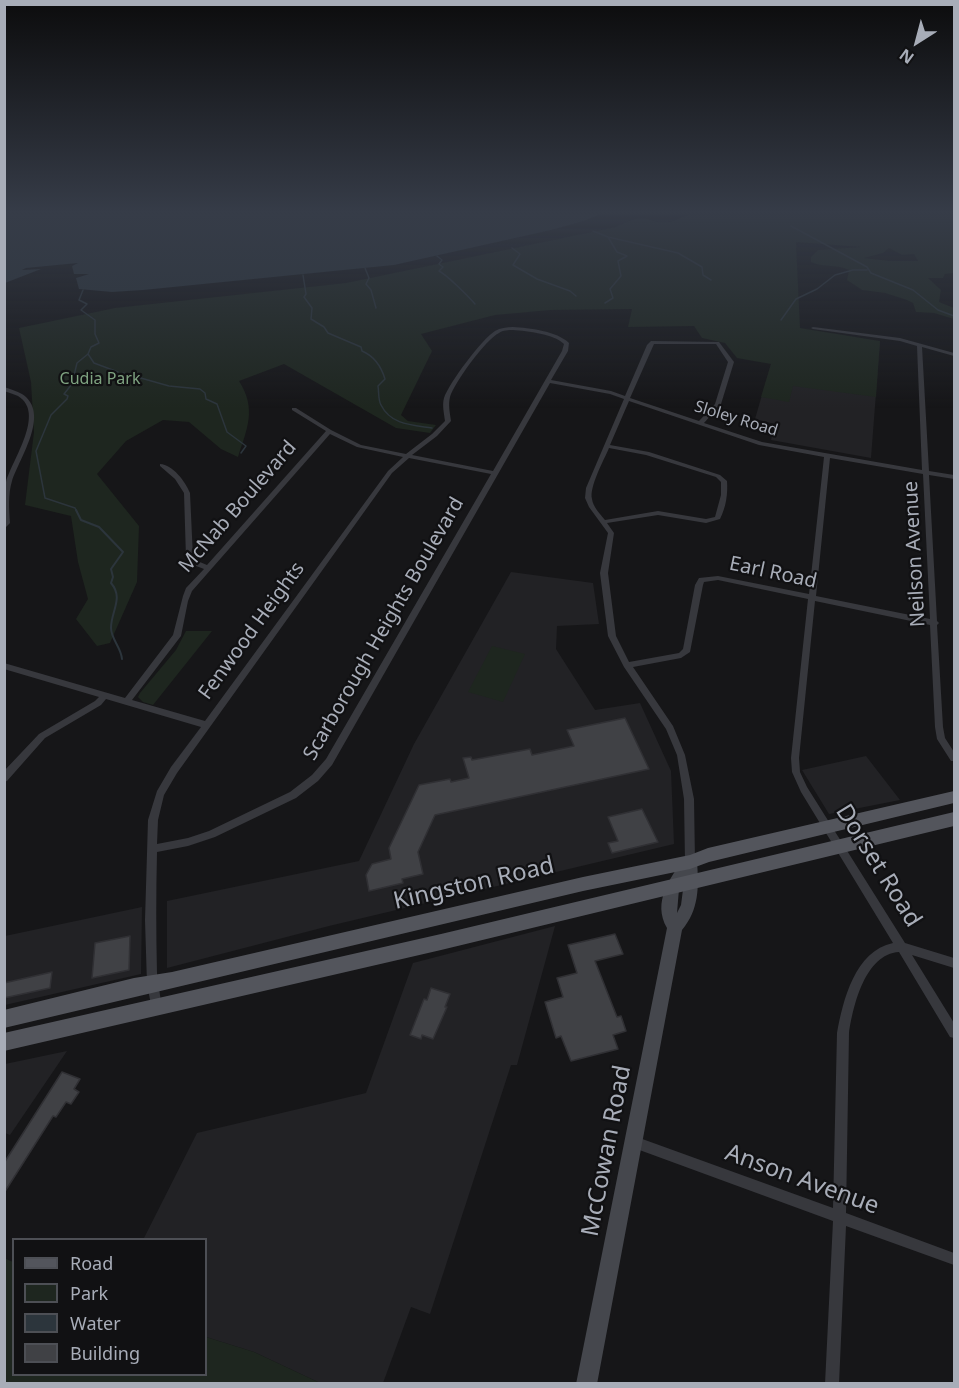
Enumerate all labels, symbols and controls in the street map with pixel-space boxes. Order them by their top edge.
north arrow [887,12,947,72]
text: N [895,44,918,69]
park label: Cudia Park [60,369,140,389]
street label: Sloley Road [692,397,780,441]
street label: McNab Boulevard [174,436,302,578]
street label: Neilson Avenue [899,480,931,628]
street label: Scarborough Heights Boulevard [299,493,469,765]
street label: Earl Road [727,552,819,594]
street label: Fenwood Heights [194,558,310,704]
street label: Dorset Road [829,799,927,933]
street label: Kingston Road [391,852,557,916]
street label: McCowan Road [576,1063,638,1239]
street label: Anson Avenue [721,1139,883,1221]
legend [12,1238,207,1376]
text: Road [70,1251,113,1275]
text: Park [70,1281,108,1305]
text: Water [70,1311,121,1335]
text: Building [70,1341,140,1365]

